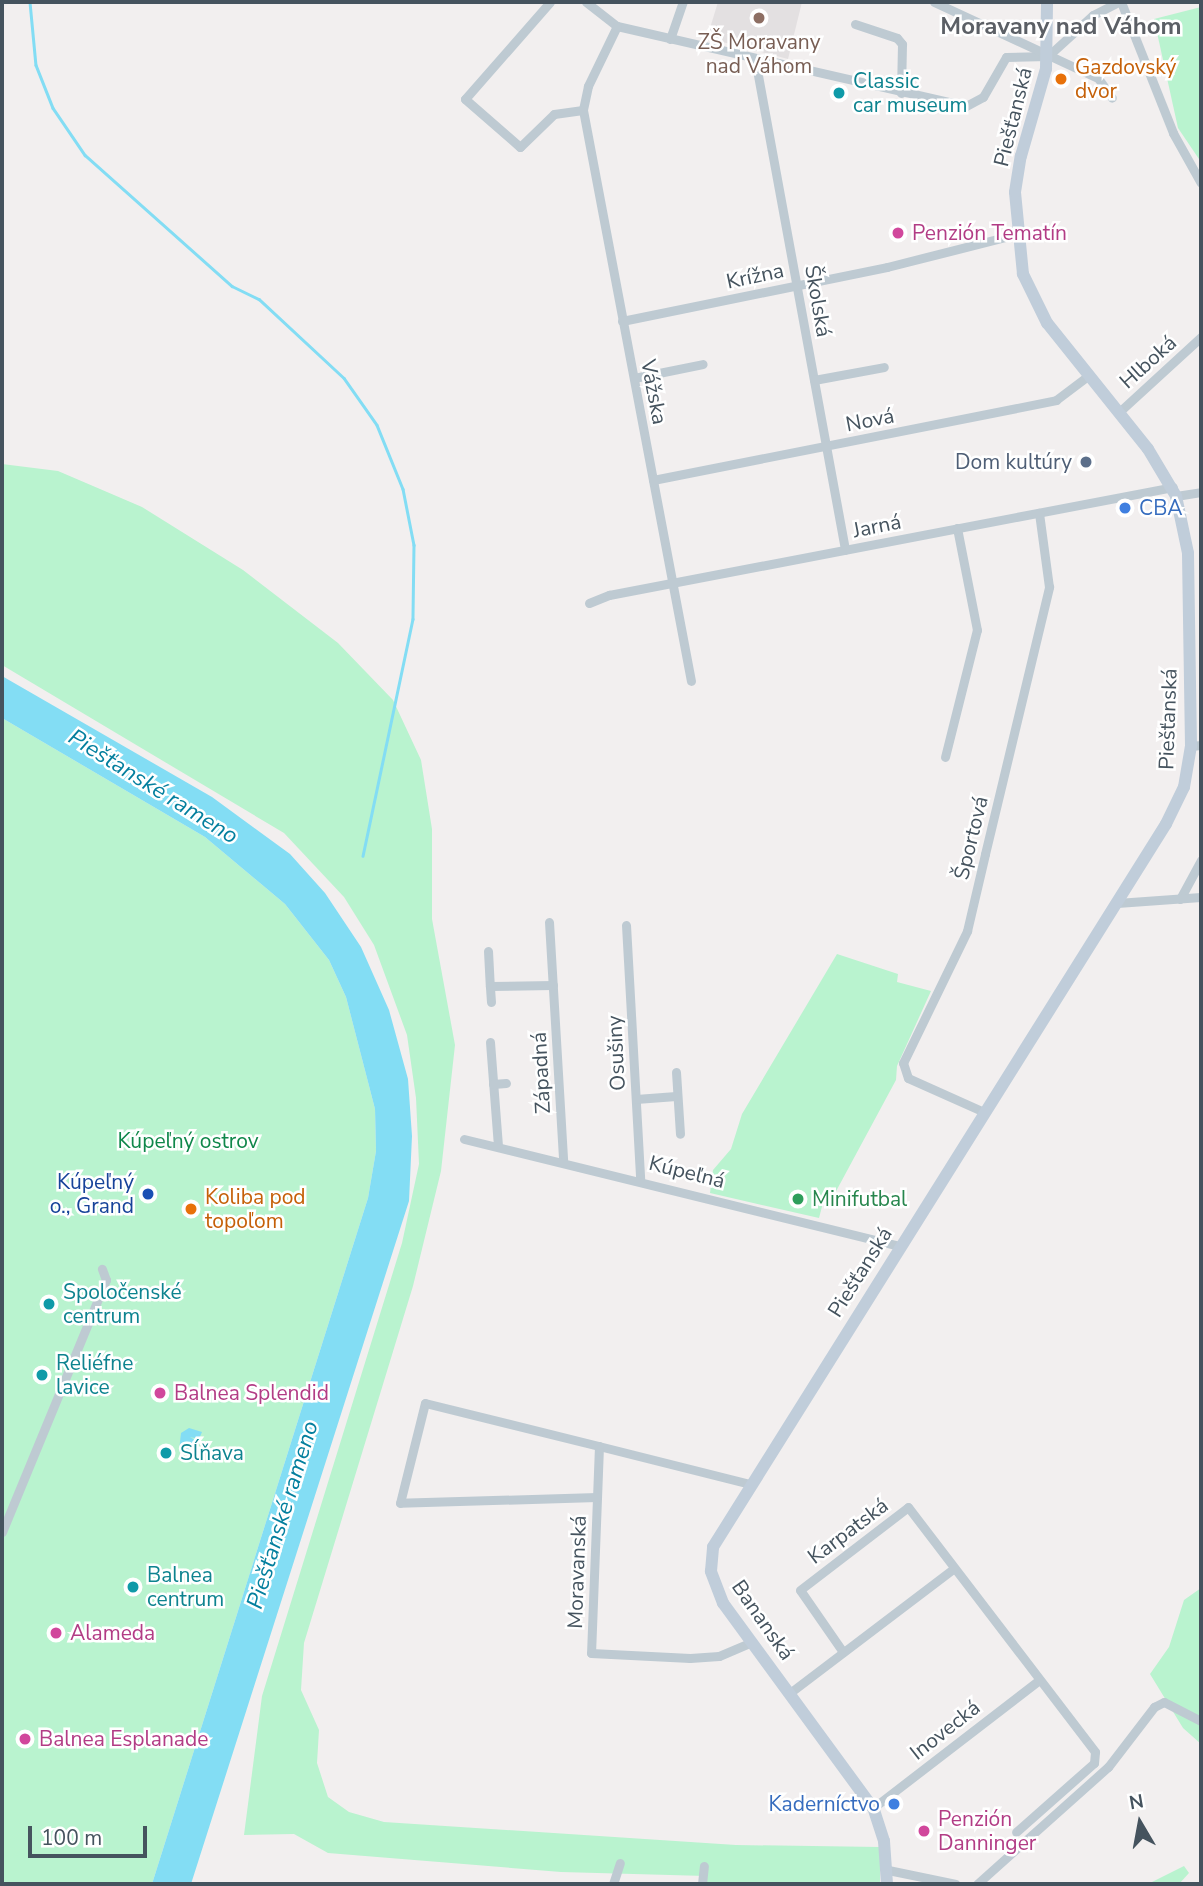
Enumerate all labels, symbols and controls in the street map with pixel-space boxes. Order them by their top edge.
marker: ZŠ Moravany nad Váhom [751,10,767,26]
district label: Moravany nad Váhom [940,13,1182,41]
place label: ZŠ Moravany nad Váhom [698,29,820,79]
place label: Gazdovský dvor [1075,54,1176,104]
street label: Piešťanská [989,65,1037,169]
place label: Classic car museum [853,68,967,118]
marker: Gazdovský dvor [1053,71,1069,87]
marker: Classic car museum [831,85,847,101]
place label: Penzión Tematín [912,220,1067,246]
marker: Penzión Tematín [890,225,906,241]
street label: Krížna [724,258,786,294]
street label: Školská [799,263,837,339]
street label: Hlboká [1114,330,1182,394]
street label: Vážska [635,357,673,427]
street label: Nová [844,403,896,437]
place label: Dom kultúry [955,449,1072,475]
marker: Dom kultúry [1078,454,1094,470]
place label: CBA [1139,495,1182,521]
marker: CBA [1117,500,1133,516]
street label: Jarná [851,509,903,543]
street label: Piešťanská [1154,668,1182,770]
water label: Piešťanské rameno [63,724,243,850]
street label: Športová [948,794,994,882]
street label: Osušiny [601,1015,631,1091]
street label: Západná [526,1031,556,1115]
park label: Kúpeľný ostrov [117,1128,259,1154]
street label: Kúpeľná [646,1150,728,1194]
place label: Kúpeľný o., Grand [50,1169,134,1219]
place label: Koliba pod topoľom [205,1184,306,1234]
marker: Kúpeľný o., Grand [140,1186,156,1202]
place label: Minifutbal [812,1186,907,1212]
marker: Minifutbal [790,1191,806,1207]
marker: Koliba pod topoľom [183,1201,199,1217]
street label: Piešťanská [822,1222,898,1322]
place label: Spoločenské centrum [63,1279,182,1329]
marker: Spoločenské centrum [41,1296,57,1312]
place label: Reliéfne lavice [56,1350,133,1400]
marker: Reliéfne lavice [34,1367,50,1383]
place label: Balnea Splendid [174,1380,329,1406]
marker: Balnea Splendid [152,1385,168,1401]
water label: Piešťanské rameno [241,1418,325,1612]
place label: Sĺňava [180,1440,244,1466]
marker: Sĺňava [158,1445,174,1461]
street label: Karpatská [803,1493,893,1569]
street label: Moravanská [562,1515,592,1629]
place label: Balnea centrum [147,1562,224,1612]
street label: Bananská [726,1575,800,1665]
marker: Balnea centrum [125,1579,141,1595]
place label: Alameda [70,1620,155,1646]
marker: Alameda [48,1625,64,1641]
street label: Inovecká [905,1695,985,1765]
place label: Balnea Esplanade [39,1726,208,1752]
marker: Balnea Esplanade [17,1731,33,1747]
north arrow [1105,1788,1175,1858]
text: N [1127,1788,1146,1816]
place label: Kaderníctvo [768,1791,880,1817]
marker: Kaderníctvo [886,1796,902,1812]
place label: Penzión Danninger [938,1806,1036,1856]
scale bar [32,1812,150,1856]
marker: Penzión Danninger [916,1823,932,1839]
text: 100 m [41,1824,102,1852]

